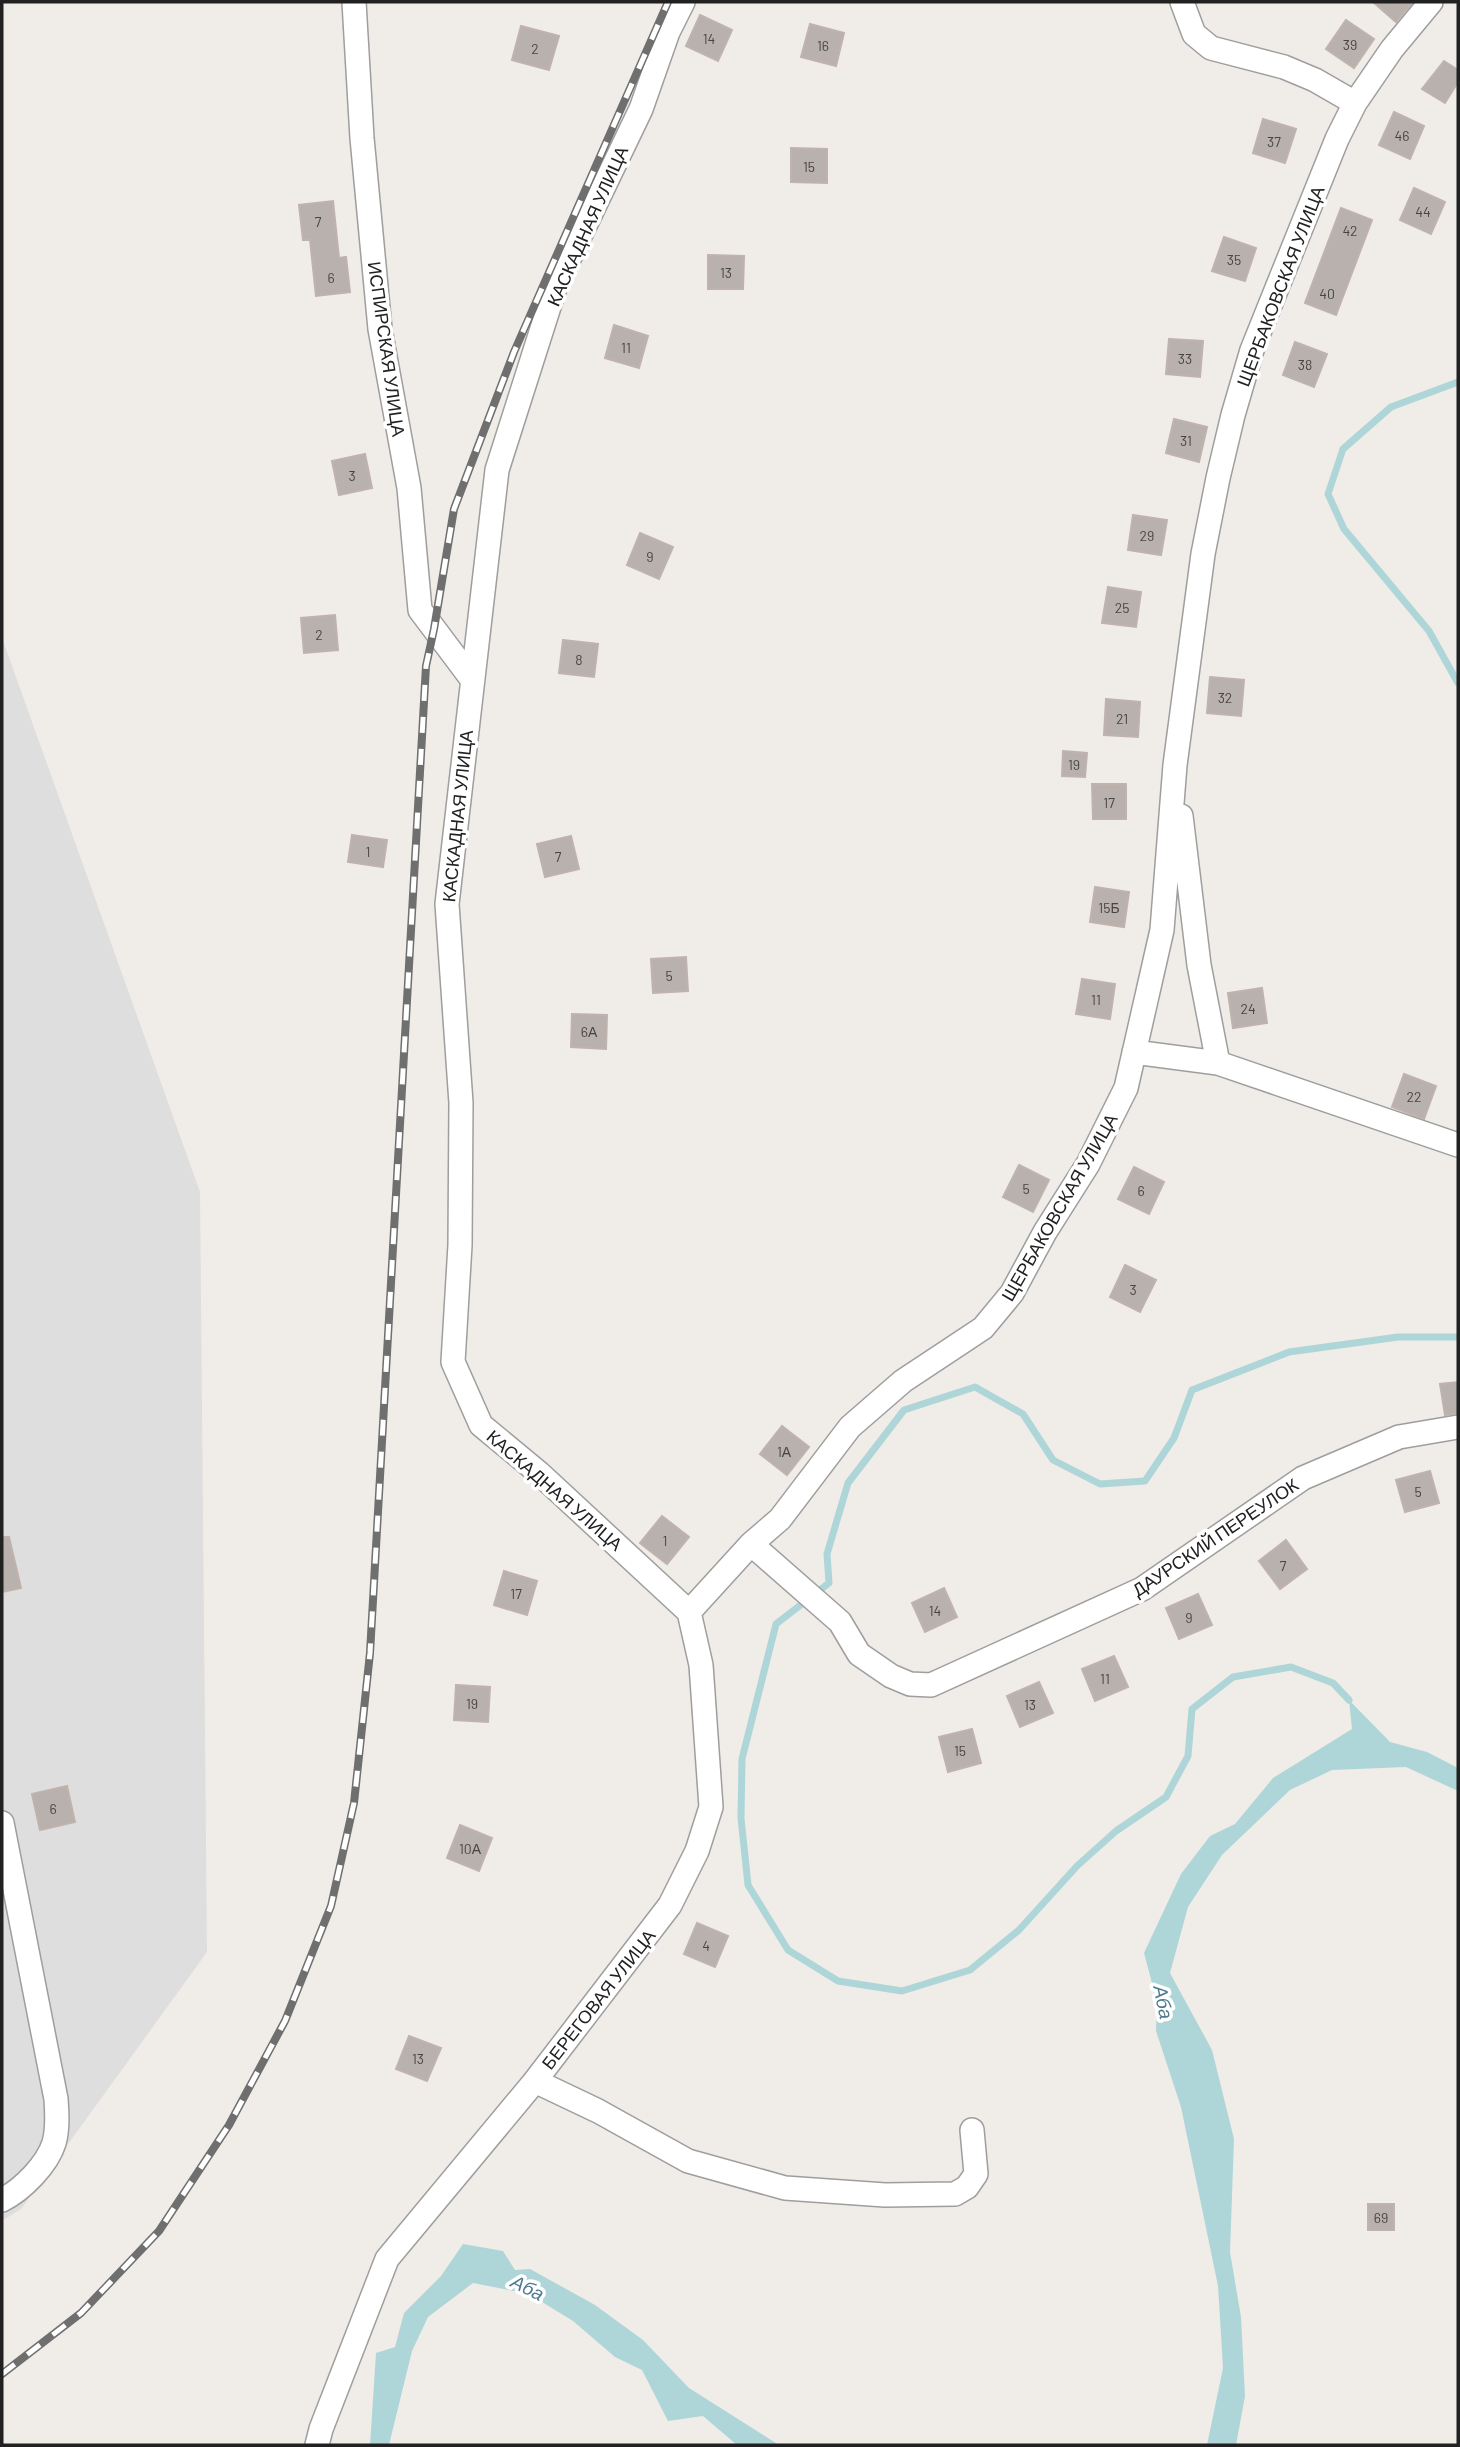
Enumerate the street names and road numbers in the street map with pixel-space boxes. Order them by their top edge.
street label: КАСКАДНАЯ УЛИЦА [542,143,632,309]
street label: ЩЕРБАКОВСКАЯ УЛИЦА [1232,183,1328,389]
street label: ИСПИРСКАЯ УЛИЦА [364,260,410,438]
street label: КАСКАДНАЯ УЛИЦА [437,729,477,903]
street label: ЩЕРБАКОВСКАЯ УЛИЦА [996,1109,1122,1305]
street label: КАСКАДНАЯ УЛИЦА [483,1425,627,1555]
street label: ДАУРСКИЙ ПЕРЕУЛОК [1128,1473,1303,1601]
street label: БЕРЕГОВАЯ УЛИЦА [537,1925,659,2073]

